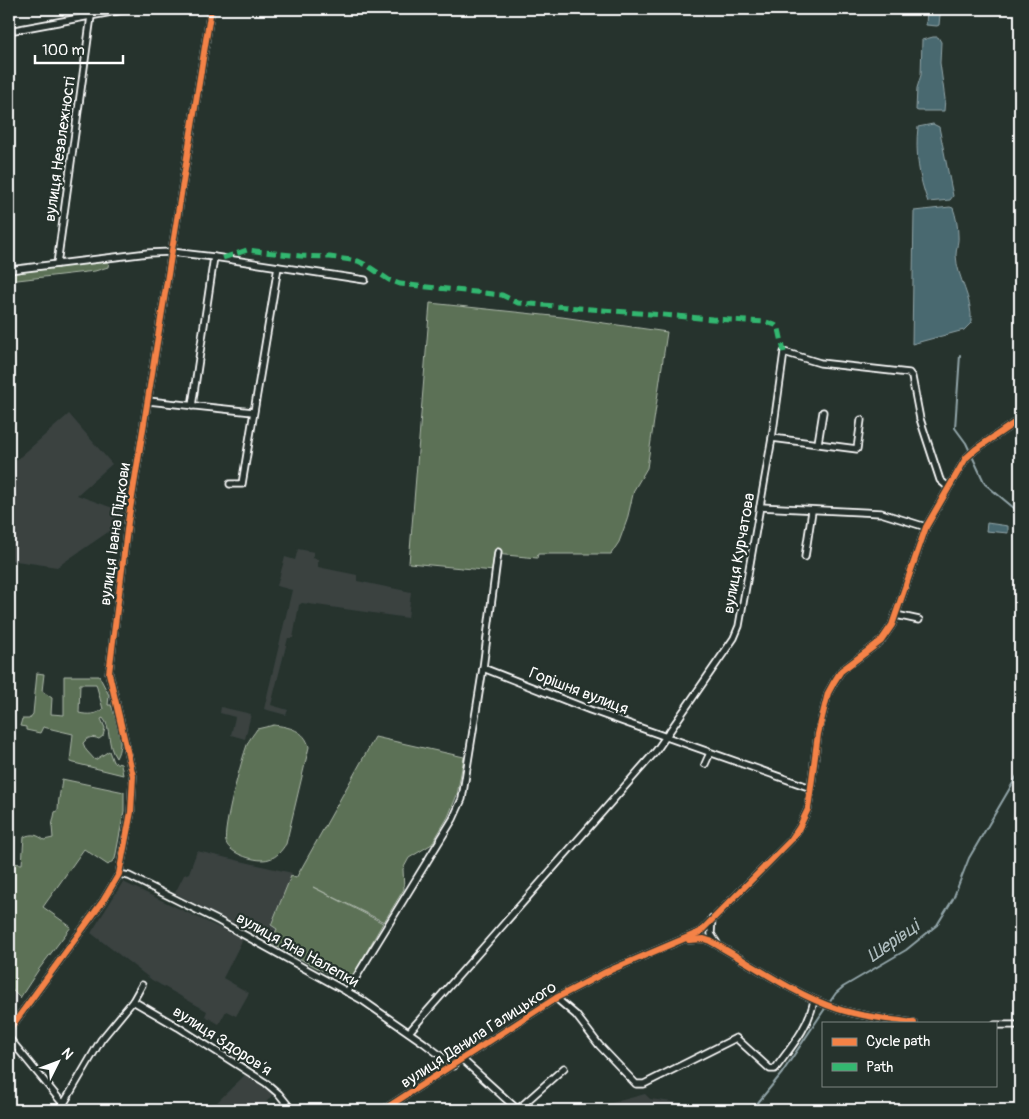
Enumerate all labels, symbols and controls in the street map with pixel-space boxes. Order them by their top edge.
scale bar [35,32,122,64]
text: 100 m [42,41,85,60]
street label: вулиця Незалежності [40,75,80,223]
street label: вулиця Івана Підкови [95,462,135,607]
street label: вулиця Курчатова [719,491,759,615]
street label: Горішня вулиця [526,663,631,719]
street label: вулиця Яна Налепки [233,908,362,992]
water label: Шерівці [863,914,926,968]
street label: вулиця Данила Галицького [397,977,561,1093]
street label: вулиця Здоровʼя [169,1001,276,1080]
legend [822,1022,996,1086]
text: Cycle path [866,1032,930,1051]
north arrow [32,1036,82,1086]
text: N [58,1044,77,1063]
text: Path [866,1058,893,1077]

